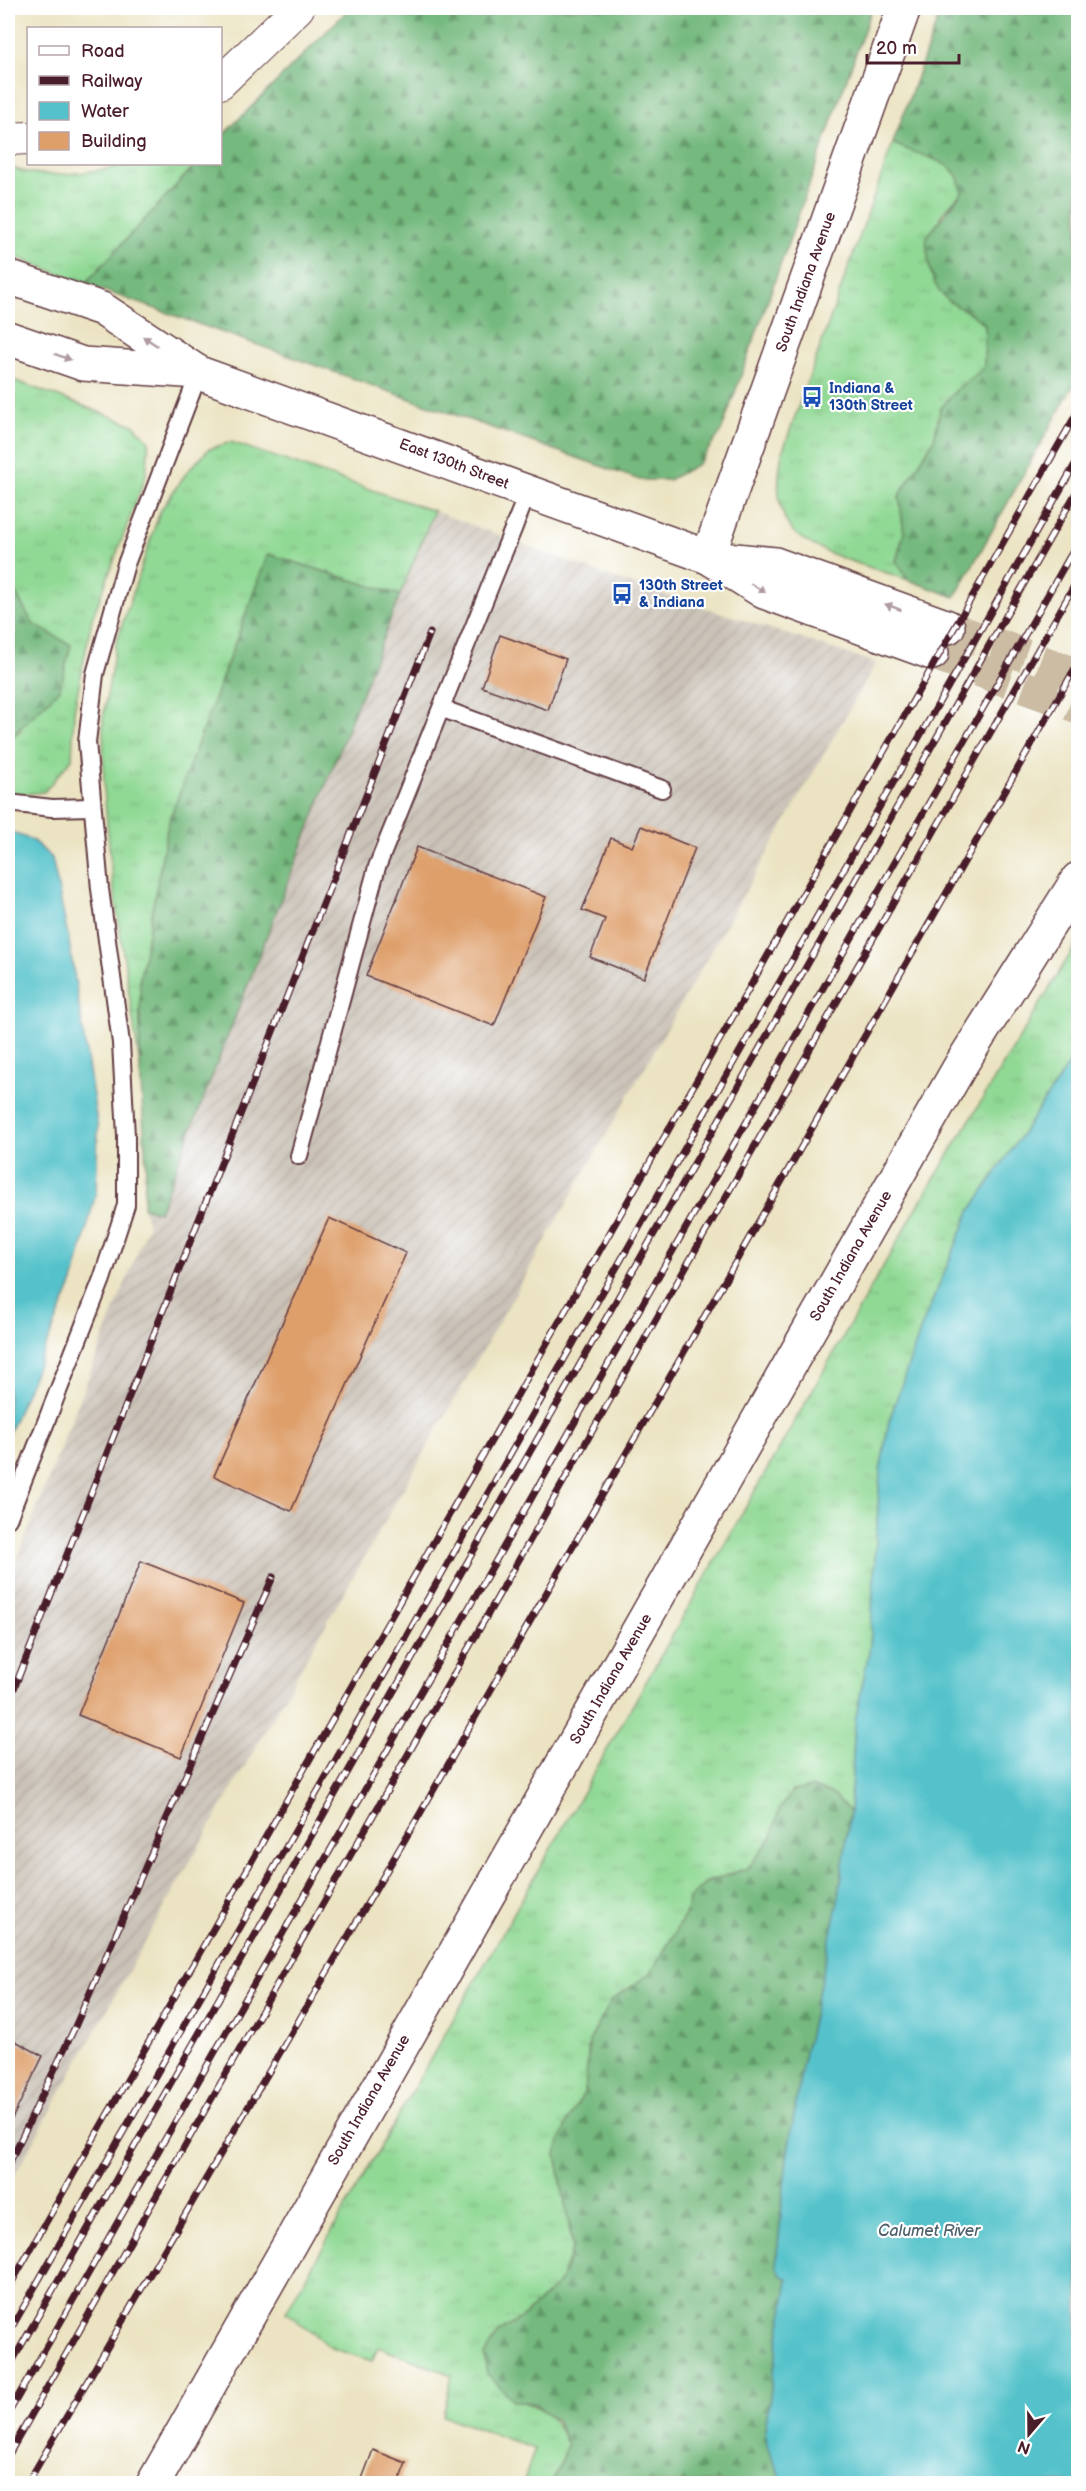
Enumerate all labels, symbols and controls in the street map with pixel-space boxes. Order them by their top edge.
legend [27,27,222,165]
scale bar [867,27,958,65]
text: 20 m [876,38,917,59]
text: Road [81,41,125,62]
text: Railway [81,71,143,92]
text: Water [81,101,129,122]
text: Building [81,131,147,152]
street label: South Indiana Avenue [772,209,840,355]
one-way arrow [142,335,159,346]
one-way arrow [54,353,72,363]
place label: Indiana & 130th Street [829,379,913,415]
bus stop icon: Indiana & 130th Street [800,385,824,409]
street label: East 130th Street [396,434,512,494]
place label: 130th Street & Indiana [639,576,723,612]
bus stop icon: 130th Street & Indiana [610,582,634,606]
one-way arrow [750,583,767,593]
one-way arrow [884,601,902,611]
street label: South Indiana Avenue [806,1187,896,1325]
street label: South Indiana Avenue [566,1610,656,1748]
street label: South Indiana Avenue [324,2031,414,2169]
water label: Calumet River [878,2222,981,2241]
north arrow [999,2404,1059,2464]
text: N [1015,2436,1033,2458]

